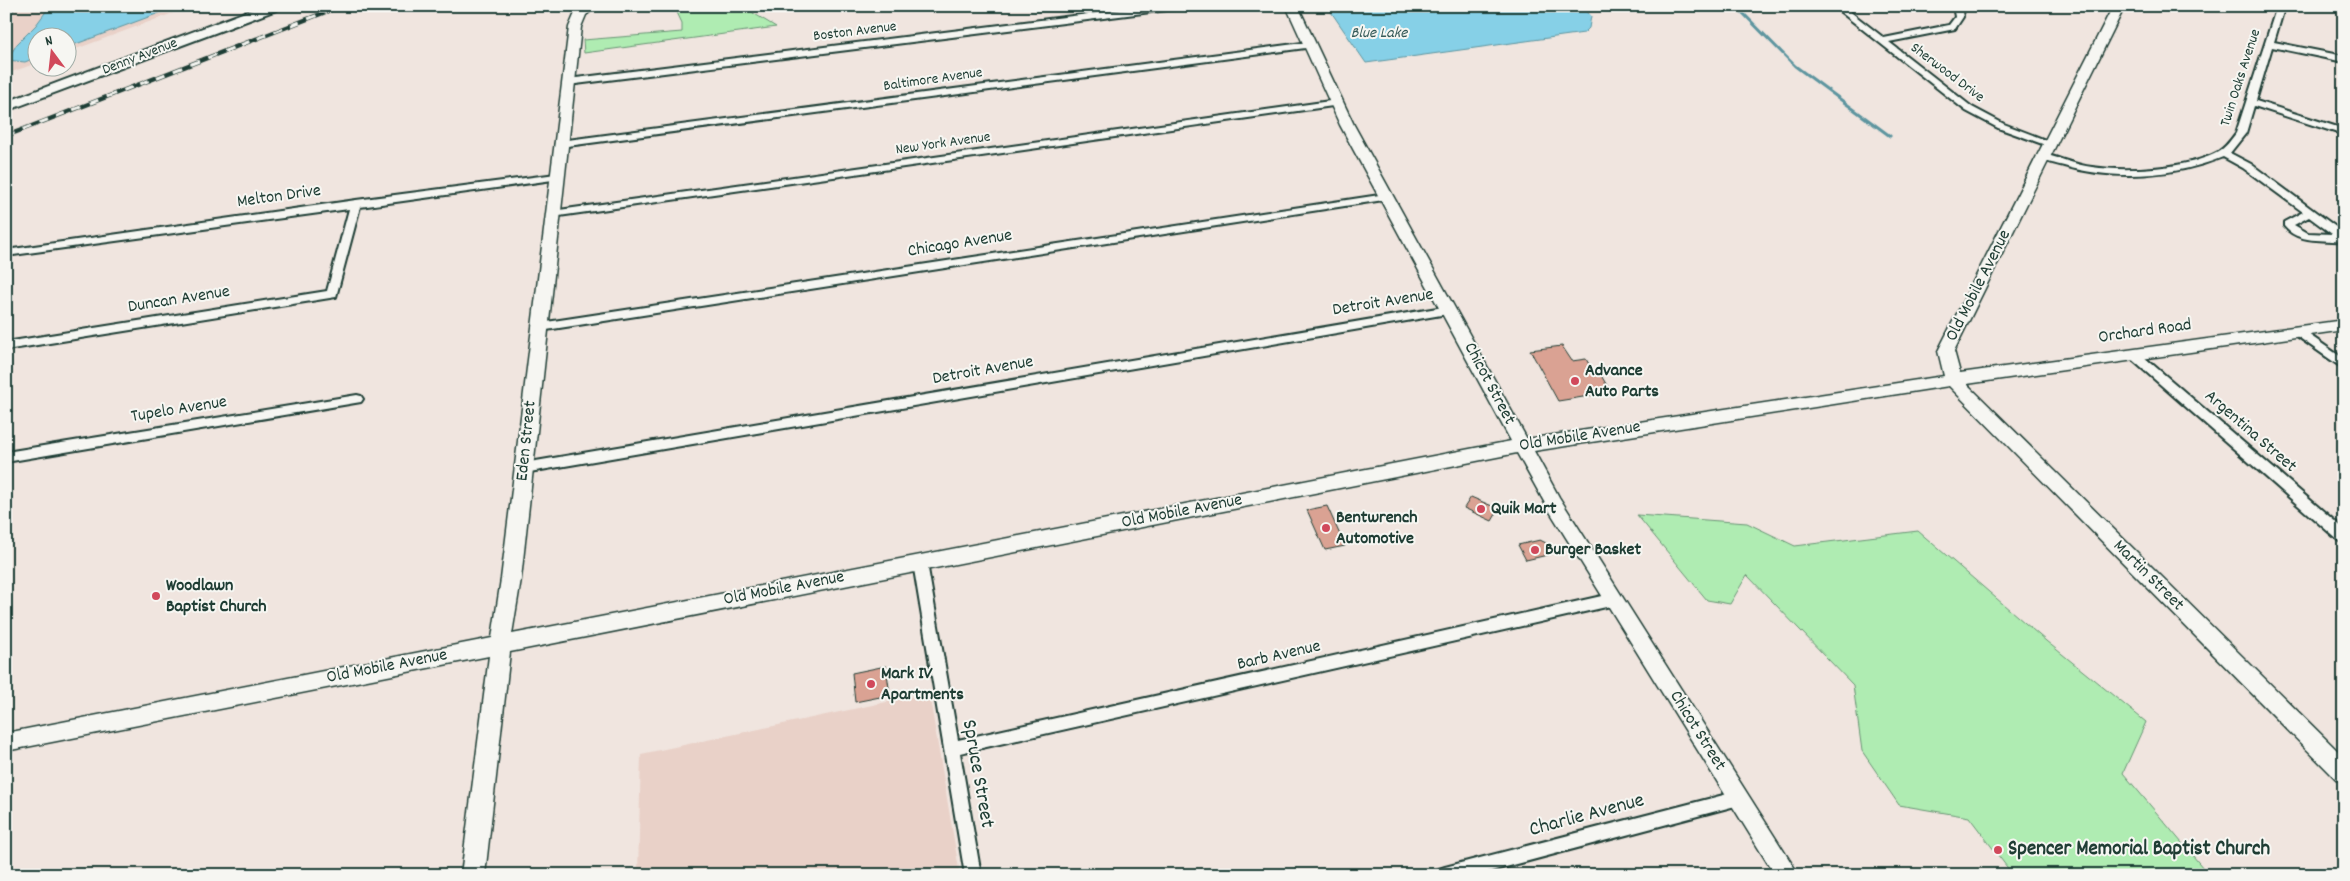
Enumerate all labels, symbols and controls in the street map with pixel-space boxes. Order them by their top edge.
street label: Boston Avenue [812,16,898,48]
water label: Blue Lake [1351,22,1408,45]
street label: Twin Oaks Avenue [2215,26,2267,130]
north arrow [28,28,78,78]
text: N [43,31,55,52]
street label: Denny Avenue [99,32,181,81]
street label: Sherwood Drive [1905,38,1989,109]
street label: Baltimore Avenue [882,62,984,98]
street label: New York Avenue [894,126,992,162]
street label: Melton Drive [235,179,323,215]
street label: Chicago Avenue [906,223,1014,265]
street label: Old Mobile Avenue [1940,226,2018,346]
street label: Duncan Avenue [126,280,232,320]
street label: Detroit Avenue [1331,283,1435,323]
street label: Orchard Road [2097,313,2193,351]
street label: Chicot Street [1457,338,1521,430]
street label: Detroit Avenue [931,350,1035,392]
place label: Advance Auto Parts [1585,359,1659,405]
marker: Advance Auto Parts [1569,375,1581,387]
street label: Argentina Street [2198,385,2302,479]
street label: Tupelo Avenue [129,390,229,430]
street label: Eden Street [510,399,544,482]
street label: Old Mobile Avenue [1518,415,1642,459]
street label: Old Mobile Avenue [1120,488,1245,536]
place label: Quik Mart [1491,497,1557,522]
marker: Quik Mart [1475,503,1487,515]
place label: Bentwrench Automotive [1336,506,1417,552]
marker: Bentwrench Automotive [1320,522,1332,534]
street label: Martin Street [2107,535,2190,618]
place label: Burger Basket [1545,538,1641,563]
marker: Burger Basket [1529,544,1541,556]
street label: Old Mobile Avenue [722,565,847,613]
place label: Woodlawn Baptist Church [166,574,267,620]
marker: Woodlawn Baptist Church [150,590,162,602]
street label: Barb Avenue [1235,634,1323,678]
street label: Old Mobile Avenue [325,643,450,691]
place label: Mark IV Apartments [881,662,964,708]
marker: Mark IV Apartments [865,678,877,690]
street label: Chicot Street [1663,686,1732,776]
street label: Spruce Street [953,718,1001,831]
street label: Charlie Avenue [1526,786,1648,846]
place label: Spencer Memorial Baptist Church [2008,835,2271,865]
marker: Spencer Memorial Baptist Church [1992,844,2004,856]

